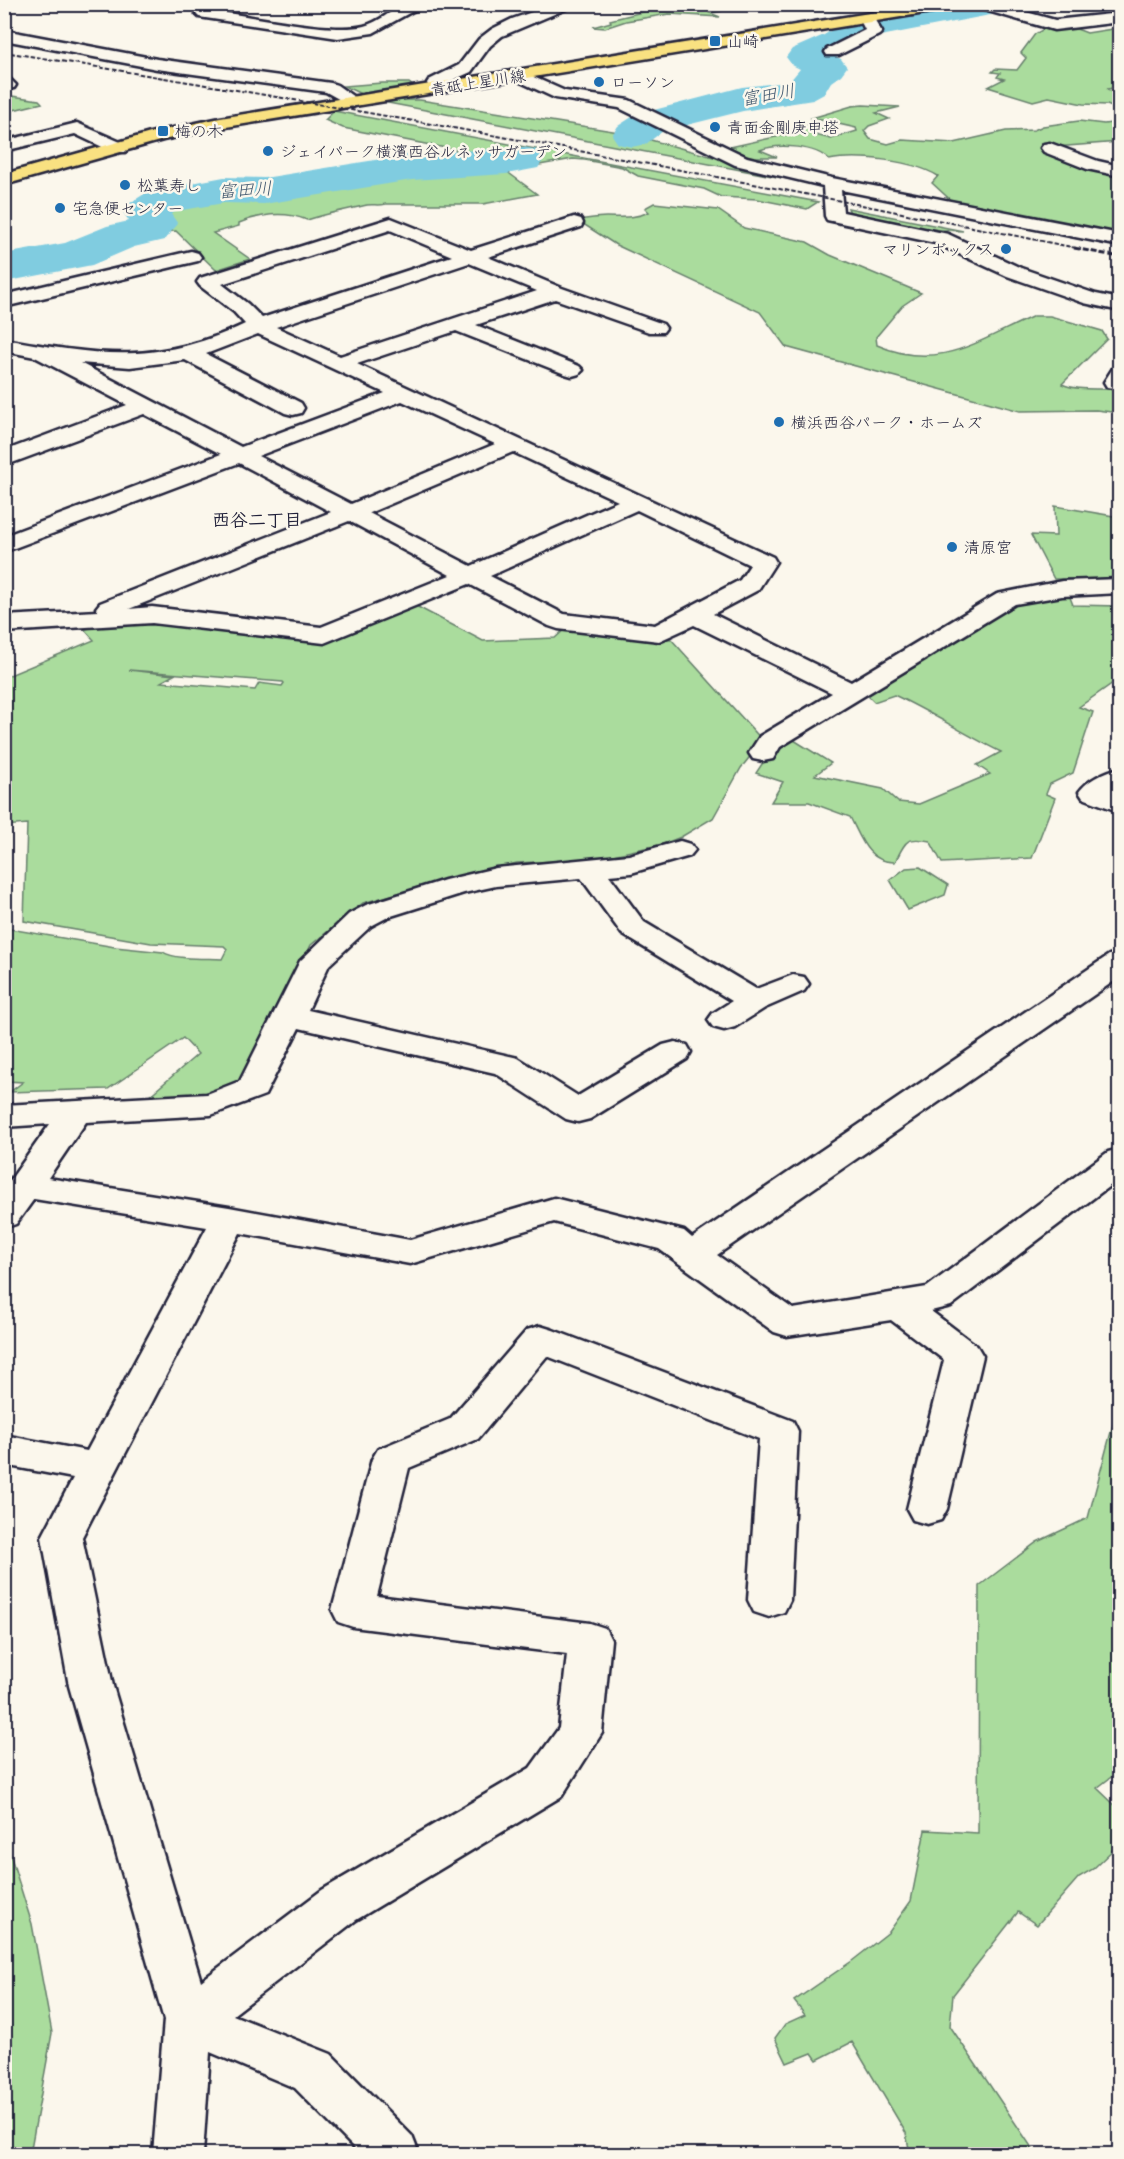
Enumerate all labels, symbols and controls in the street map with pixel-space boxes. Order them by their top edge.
place label: 山崎 [727,31,759,51]
marker: 山崎 [708,34,722,48]
street label: 青砥上星川線 [429,65,527,99]
place label: ローソン [611,72,675,92]
marker: ローソン [592,75,606,89]
water label: 富田川 [739,78,796,111]
place label: 青面金剛庚申塔 [727,117,839,137]
marker: 青面金剛庚申塔 [708,120,722,134]
place label: 梅の木 [175,121,223,141]
marker: 梅の木 [156,124,170,138]
place label: ジェイパーク横濱西谷ルネッサガーデン [280,141,567,161]
marker: ジェイパーク横濱西谷ルネッサガーデン [261,144,275,158]
place label: 松葉寿し [137,175,201,195]
water label: 富田川 [217,176,273,203]
marker: 松葉寿し [118,178,132,192]
place label: 宅急便センター [72,198,183,218]
marker: 宅急便センター [53,201,67,215]
place label: マリンボックス [882,239,994,259]
marker: マリンボックス [999,242,1013,256]
place label: 横浜西谷パーク・ホームズ [791,412,982,432]
marker: 横浜西谷パーク・ホームズ [772,415,786,429]
district label: 西谷二丁目 [212,508,302,531]
place label: 清原宮 [964,537,1012,557]
marker: 清原宮 [945,540,959,554]

